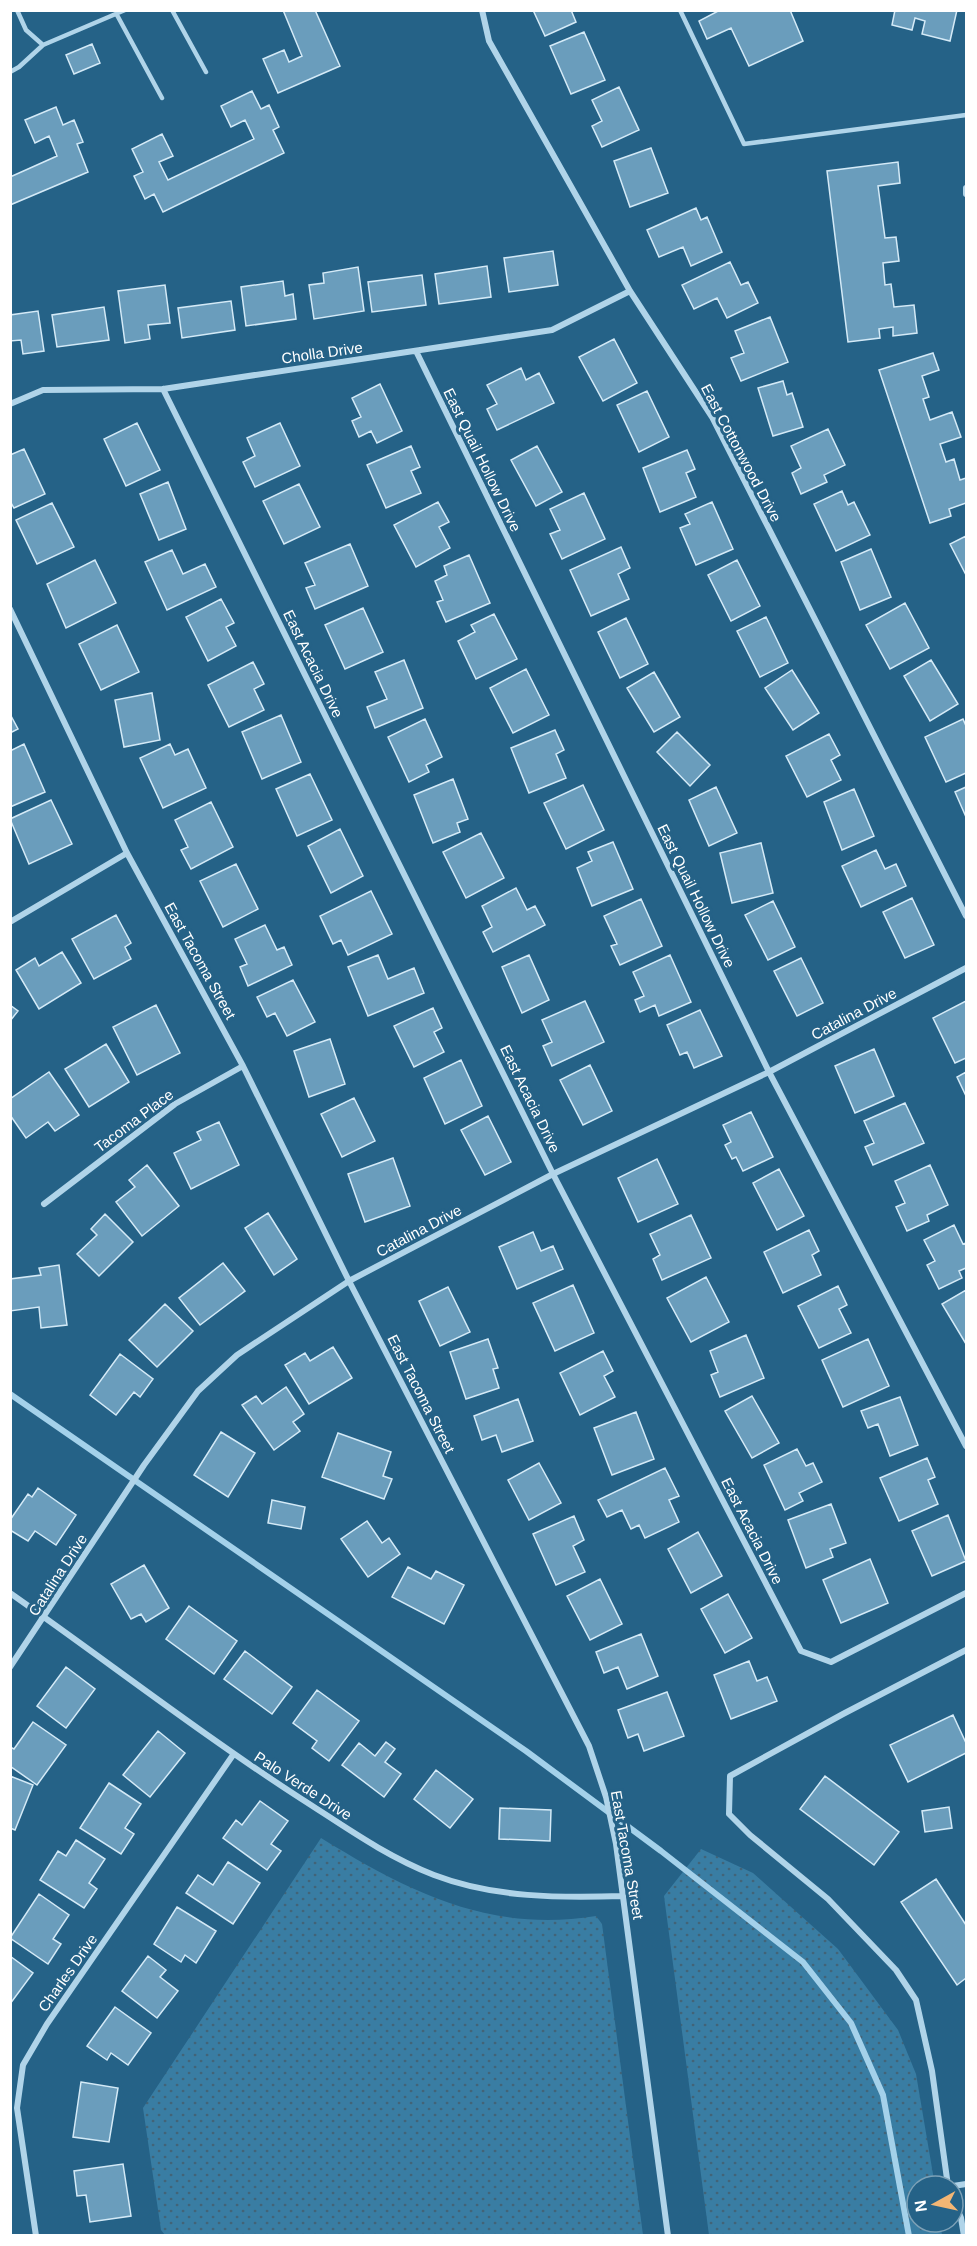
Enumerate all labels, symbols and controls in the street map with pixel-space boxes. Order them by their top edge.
street label: Cholla Drive [280,338,364,367]
street label: East Cottonwood Drive [698,381,785,524]
street label: East Quail Hollow Drive [440,385,525,534]
street label: East Acacia Drive [280,607,347,720]
street label: East Quail Hollow Drive [654,821,739,970]
street label: East Tacoma Street [161,900,240,1023]
street label: Catalina Drive [808,984,899,1043]
street label: East Acacia Drive [497,1042,564,1155]
street label: Tacoma Place [91,1085,176,1156]
street label: Catalina Drive [373,1201,464,1260]
street label: East Tacoma Street [384,1332,459,1457]
street label: East Acacia Drive [718,1475,787,1587]
street label: Catalina Drive [25,1531,90,1619]
street label: Palo Verde Drive [251,1748,355,1823]
street label: East Tacoma Street [608,1789,647,1922]
street label: Charles Drive [35,1931,101,2015]
north arrow [905,2174,965,2234]
text: N [911,2199,930,2213]

